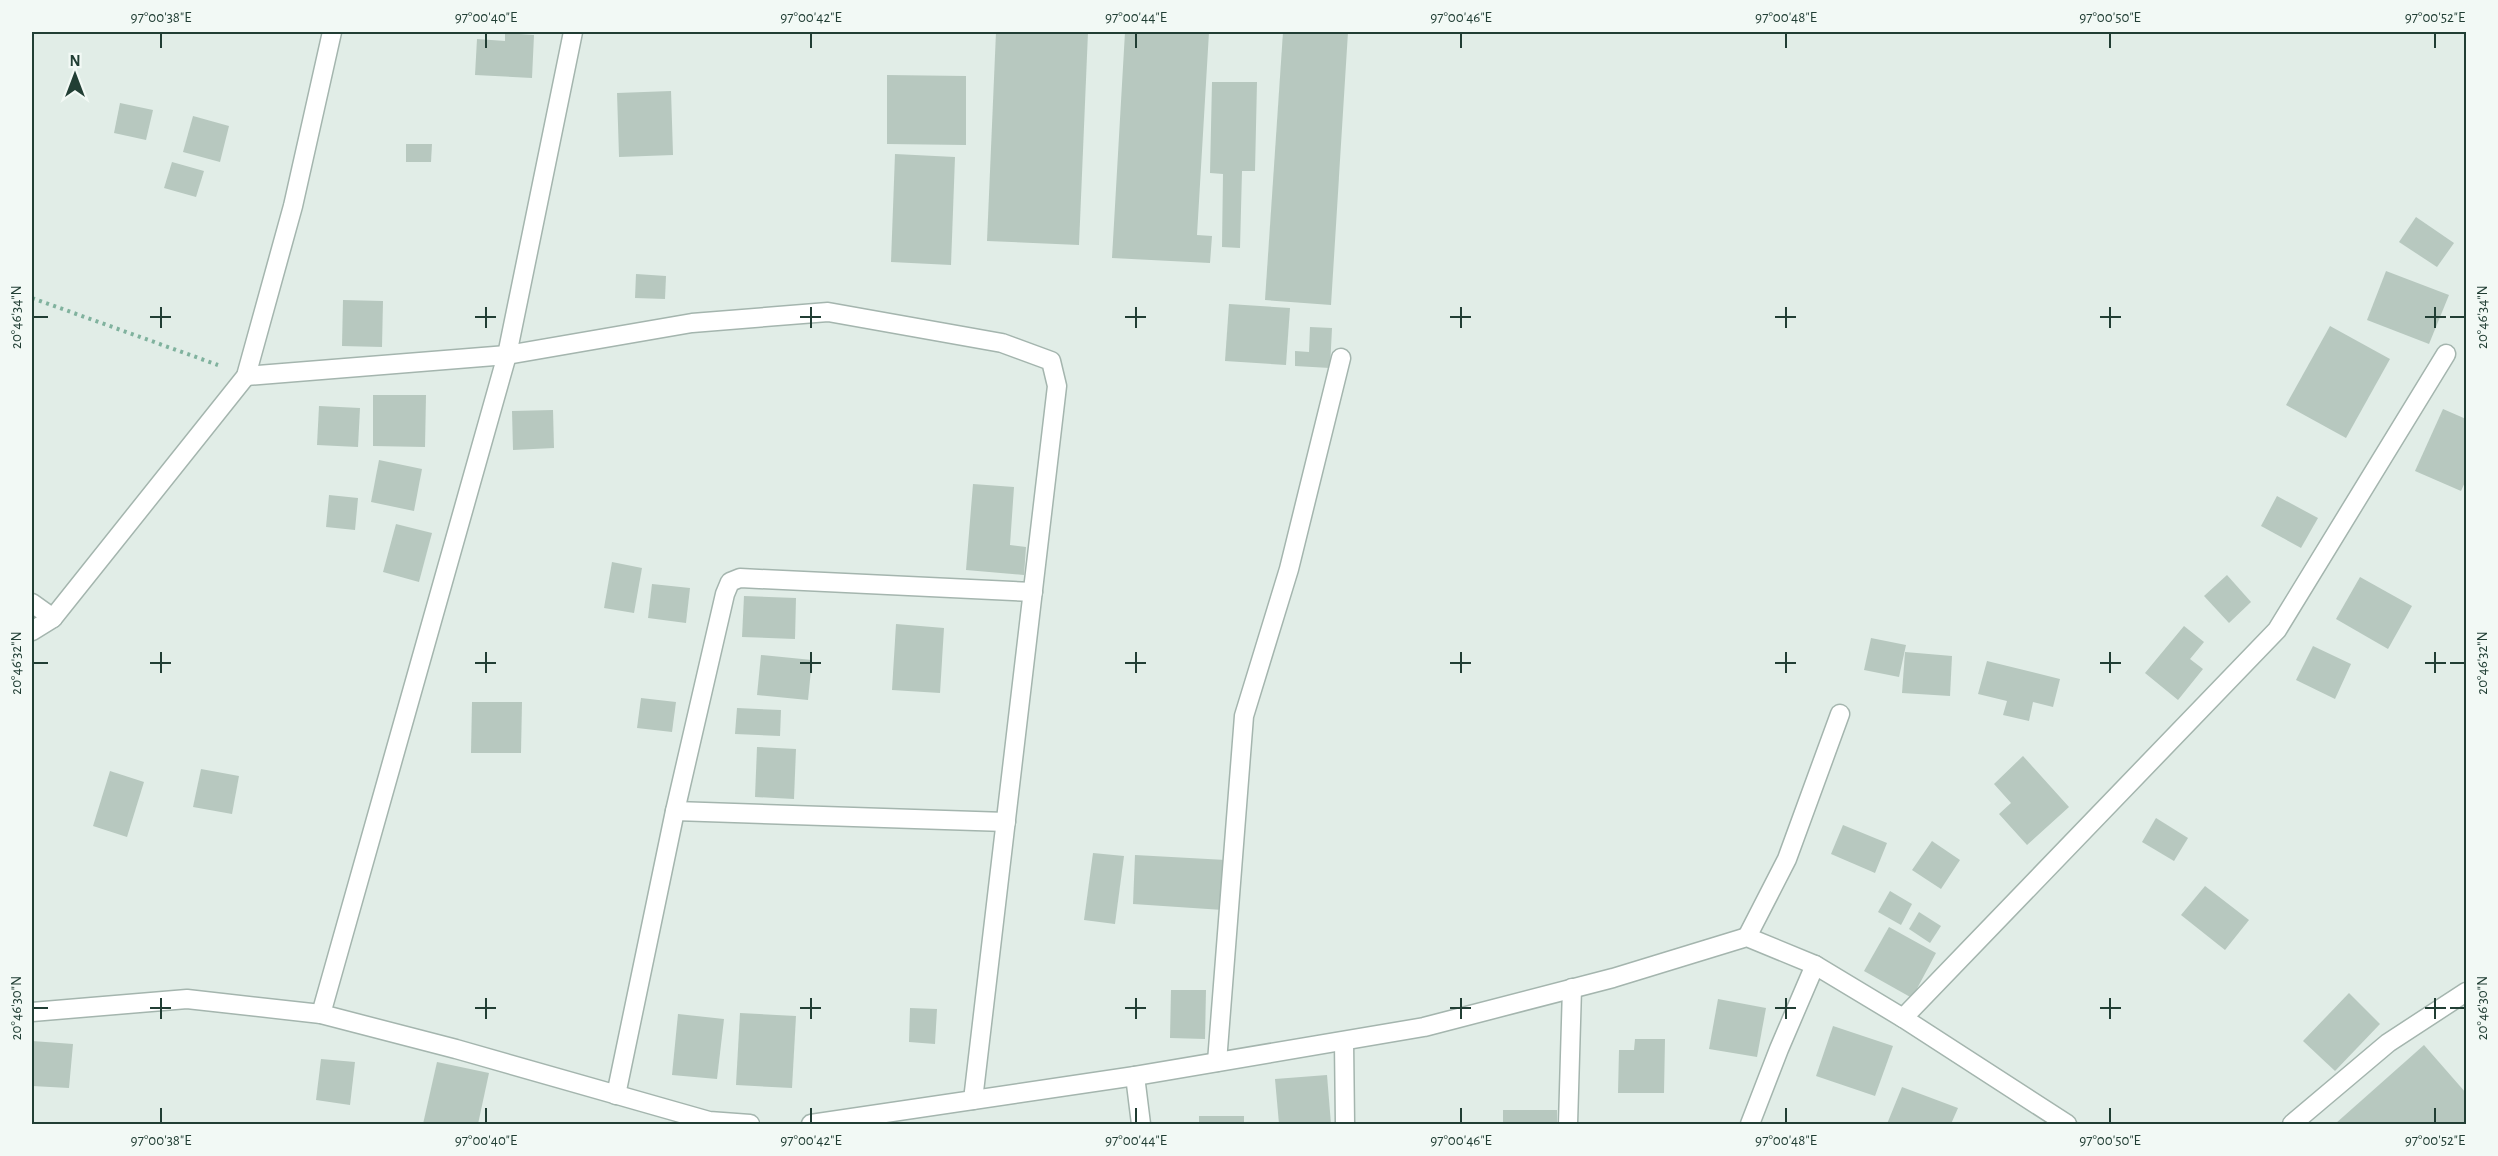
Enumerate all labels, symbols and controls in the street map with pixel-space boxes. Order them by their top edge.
text: 97°00'38"E [131,10,191,25]
text: 97°00'40"E [455,10,517,25]
text: 97°00'42"E [780,10,842,25]
text: 97°00'44"E [1105,10,1167,25]
text: 97°00'46"E [1430,10,1492,25]
text: 97°00'48"E [1755,10,1817,25]
text: 97°00'50"E [2079,10,2141,25]
text: 97°00'52"E [2405,10,2465,25]
north arrow [45,45,105,105]
text: N [69,53,81,69]
text: 20°46'34"N [9,285,24,349]
text: 20°46'34"N [2475,285,2490,349]
text: 20°46'32"N [9,631,24,695]
text: 20°46'32"N [2475,631,2490,695]
text: 20°46'30"N [9,976,24,1040]
text: 20°46'30"N [2475,976,2490,1040]
text: 97°00'38"E [131,1133,191,1148]
text: 97°00'40"E [455,1133,517,1148]
text: 97°00'42"E [780,1133,842,1148]
text: 97°00'44"E [1105,1133,1167,1148]
text: 97°00'46"E [1430,1133,1492,1148]
text: 97°00'48"E [1755,1133,1817,1148]
text: 97°00'50"E [2079,1133,2141,1148]
text: 97°00'52"E [2405,1133,2465,1148]

